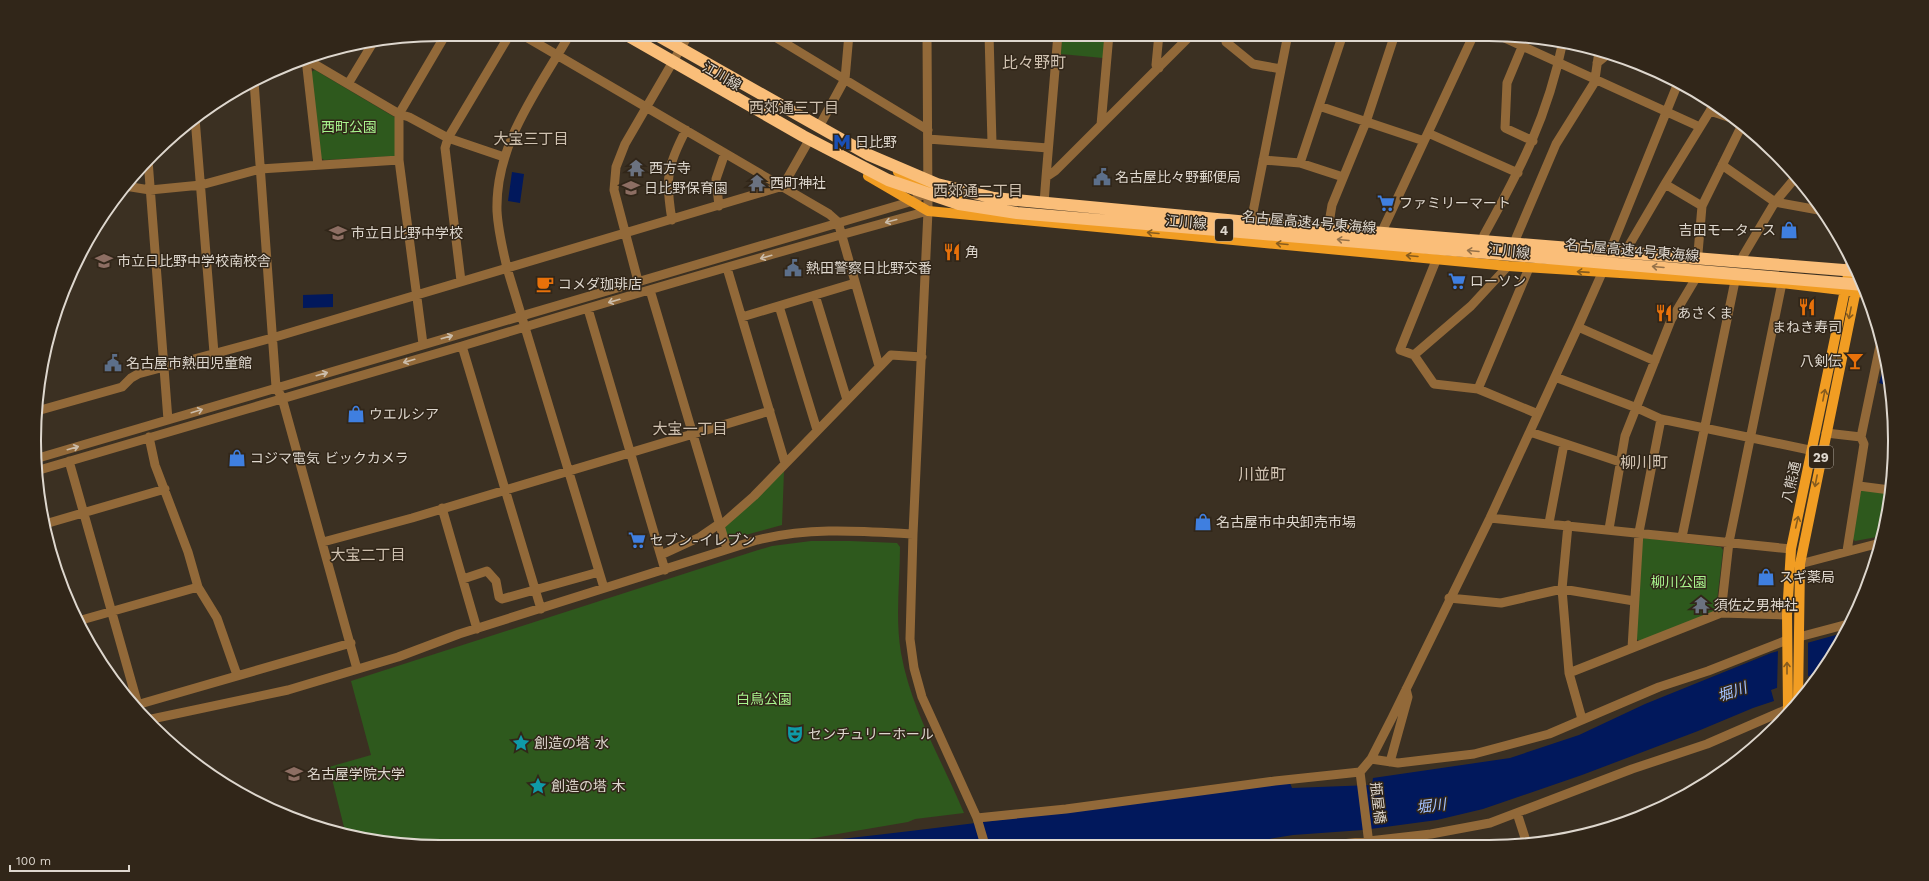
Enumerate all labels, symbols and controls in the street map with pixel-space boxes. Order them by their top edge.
district label: 比々野町 [1002,53,1066,72]
street label: 江川線 [700,59,744,93]
district label: 西郊通三丁目 [749,99,839,117]
park label: 西町公園 [321,119,377,135]
district label: 大宝三丁目 [493,130,569,148]
metro station icon: 日比野 [832,132,852,152]
place label: 日比野 [855,134,897,150]
temple icon: 西方寺 [626,158,646,178]
place label: 西方寺 [649,160,691,176]
public building icon: 名古屋比々野郵便局 [1092,167,1112,187]
place label: 名古屋比々野郵便局 [1115,169,1241,185]
temple icon: 西町神社 [747,173,767,193]
place label: 西町神社 [770,175,826,191]
school or university icon: 日比野保育園 [621,178,641,198]
place label: 日比野保育園 [644,180,728,196]
district label: 西郊通二丁目 [933,182,1023,200]
supermarket icon: ファミリーマート [1376,193,1396,213]
place label: ファミリーマート [1399,195,1511,211]
street label: 名古屋高速4号東海線 [1241,208,1377,236]
street label: 江川線 [1164,212,1208,232]
one-way arrow [885,218,898,225]
road number: 4 [1215,219,1233,241]
shop icon: 吉田モータース [1779,220,1799,240]
place label: 吉田モータース [1679,222,1776,238]
school or university icon: 市立日比野中学校 [328,223,348,243]
place label: 市立日比野中学校 [351,225,463,241]
one-way arrow [1147,229,1160,236]
one-way arrow [1337,236,1350,244]
street label: 名古屋高速4号東海線 [1564,236,1700,264]
one-way arrow [1276,241,1289,248]
street label: 江川線 [1487,241,1531,261]
restaurant icon: 角 [942,242,962,262]
place label: 角 [965,244,979,260]
one-way arrow [1467,247,1480,255]
school or university icon: 市立日比野中学校南校舎 [94,251,114,271]
one-way arrow [1406,252,1419,259]
place label: 市立日比野中学校南校舎 [117,253,271,269]
one-way arrow [759,253,772,261]
public building icon: 熱田警察日比野交番 [783,258,803,278]
place label: 熱田警察日比野交番 [806,260,932,276]
one-way arrow [1652,263,1665,270]
one-way arrow [1577,268,1590,275]
supermarket icon: ローソン [1447,271,1467,291]
place label: ローソン [1470,273,1526,289]
cafe icon: コメダ珈琲店 [535,274,555,294]
place label: コメダ珈琲店 [558,276,642,292]
restaurant icon: まねき寿司 [1797,297,1817,317]
one-way arrow [608,298,621,305]
restaurant icon: あさくま [1654,303,1674,323]
place label: あさくま [1677,305,1733,321]
one-way arrow [1846,306,1854,319]
place label: まねき寿司 [1772,319,1842,335]
one-way arrow [440,333,453,341]
bar icon: 八剣伝 [1845,351,1865,371]
public building icon: 名古屋市熱田児童館 [103,353,123,373]
place label: 八剣伝 [1800,353,1842,369]
place label: 名古屋市熱田児童館 [126,355,252,371]
one-way arrow [402,358,415,365]
one-way arrow [315,370,328,377]
one-way arrow [1821,389,1829,402]
shop icon: ウエルシア [346,404,366,424]
place label: ウエルシア [369,406,439,422]
one-way arrow [191,407,203,415]
district label: 大宝一丁目 [652,420,728,438]
one-way arrow [66,444,79,451]
road number: 29 [1809,446,1833,468]
shop icon: コジマ電気 ビックカメラ [227,448,247,468]
place label: コジマ電気 ビックカメラ [250,450,409,466]
district label: 柳川町 [1620,453,1668,472]
street label: 八熊通 [1778,460,1804,504]
district label: 川並町 [1238,465,1286,484]
one-way arrow [1812,475,1820,488]
shop icon: 名古屋市中央卸売市場 [1193,512,1213,532]
place label: 名古屋市中央卸売市場 [1216,514,1356,530]
one-way arrow [1793,516,1801,529]
supermarket icon: セブン-イレブン [627,530,647,550]
place label: セブン-イレブン [650,532,755,548]
district label: 大宝二丁目 [330,546,406,564]
shop icon: スギ薬局 [1756,567,1776,587]
place label: スギ薬局 [1779,569,1835,585]
park label: 柳川公園 [1651,574,1707,590]
temple icon: 須佐之男神社 [1691,595,1711,615]
place label: 須佐之男神社 [1714,597,1798,613]
one-way arrow [1783,662,1791,675]
water label: 堀川 [1715,678,1751,705]
park label: 白鳥公園 [736,691,792,707]
theatre icon: センチュリーホール [785,724,805,744]
place label: センチュリーホール [808,726,934,742]
place icon: 創造の塔 水 [511,733,531,753]
place label: 創造の塔 水 [534,735,609,751]
school or university icon: 名古屋学院大学 [284,764,304,784]
place label: 名古屋学院大学 [307,766,405,782]
place icon: 創造の塔 木 [528,776,548,796]
place label: 創造の塔 木 [551,778,626,794]
street label: 瓶屋橋 [1368,781,1388,825]
water label: 堀川 [1415,795,1449,817]
scale bar [10,847,129,873]
text: 100 m [16,854,51,868]

